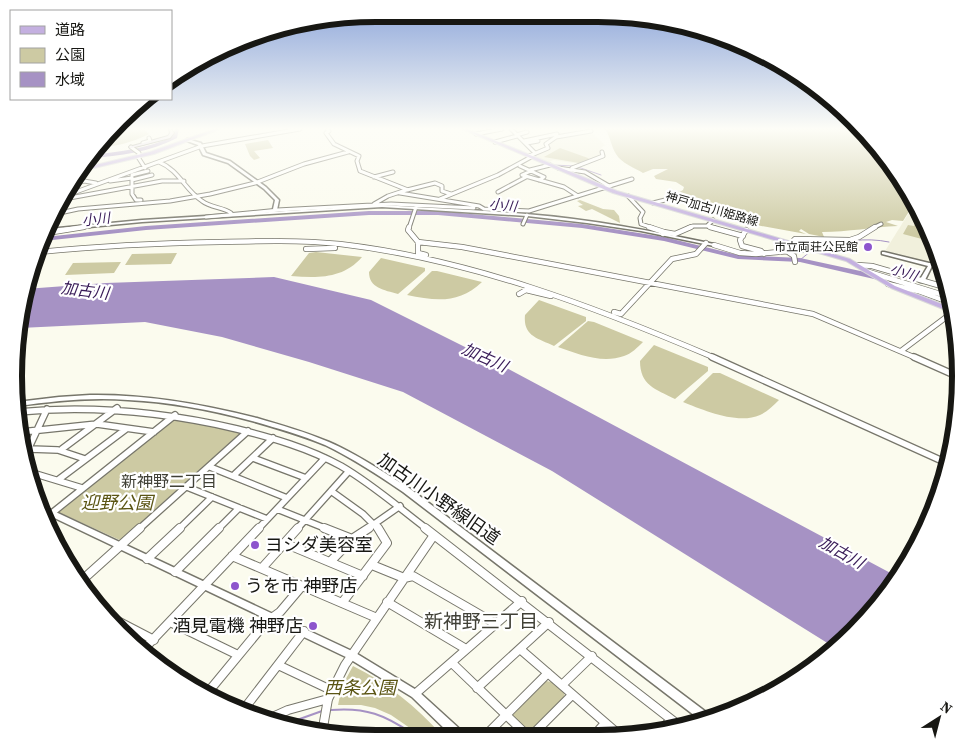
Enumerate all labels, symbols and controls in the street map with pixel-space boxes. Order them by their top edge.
legend [10,10,172,100]
text: 道路 [55,19,85,40]
text: 公園 [55,44,85,65]
text: 水域 [55,69,85,90]
street label: 神戸加古川姫路線 [664,188,760,230]
water label: 小川 [488,194,520,217]
water label: 小川 [81,207,113,230]
place label: 市立両荘公民館 [774,239,858,255]
marker: 市立両荘公民館 [862,241,874,253]
water label: 小川 [888,258,922,286]
water label: 加古川 [60,276,112,304]
water label: 加古川 [459,337,513,378]
street label: 加古川小野線旧道 [373,447,505,550]
district label: 新神野二丁目 [121,470,217,492]
park label: 迎野公園 [81,490,156,515]
water label: 加古川 [816,531,870,574]
place label: ヨシダ美容室 [265,532,373,557]
marker: ヨシダ美容室 [249,539,261,551]
place label: うを市 神野店 [245,573,357,598]
marker: うを市 神野店 [229,580,241,592]
district label: 新神野三丁目 [424,608,538,634]
place label: 酒見電機 神野店 [173,613,303,638]
marker: 酒見電機 神野店 [307,620,319,632]
park label: 西条公園 [324,675,399,700]
north arrow [914,693,964,743]
text: N [937,696,957,719]

